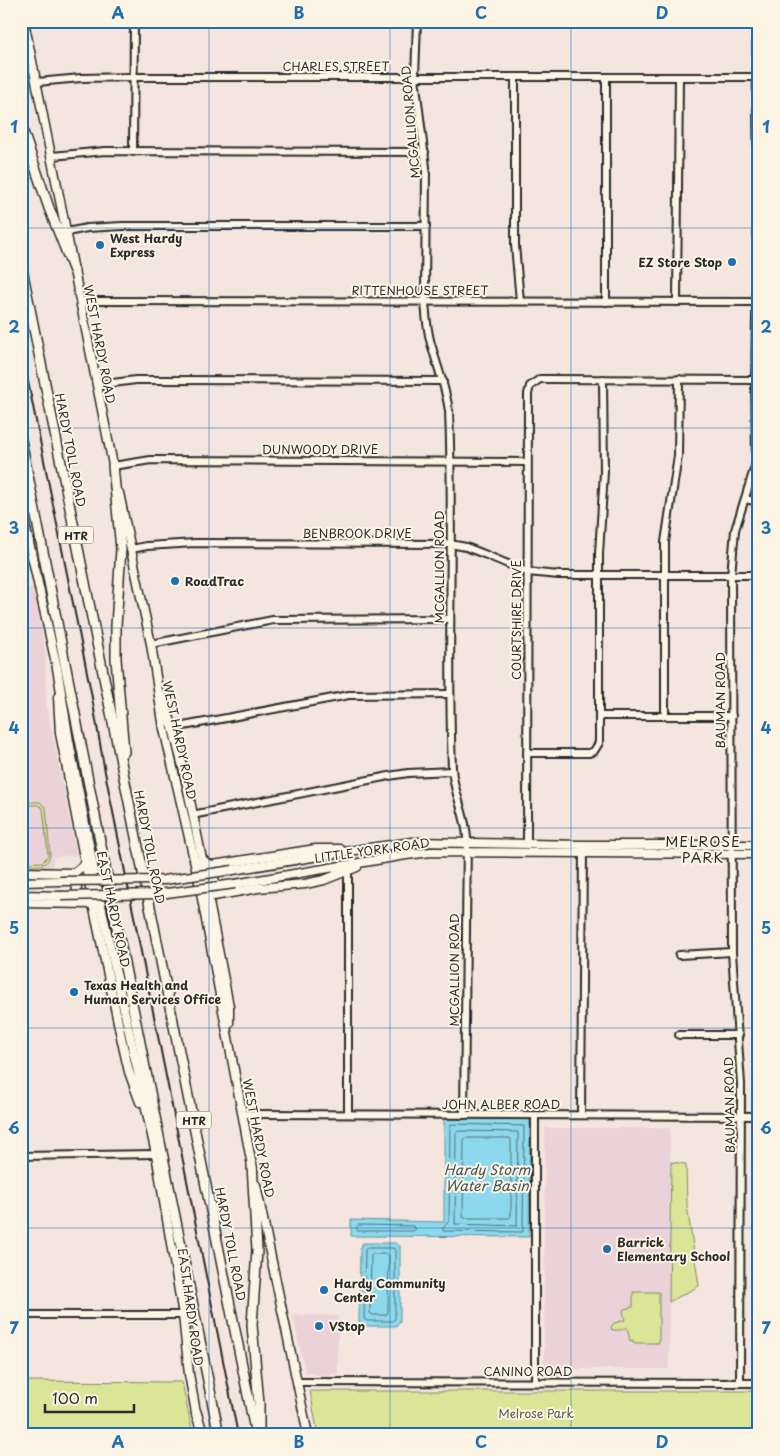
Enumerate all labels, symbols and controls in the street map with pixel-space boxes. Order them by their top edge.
text: A [112,0,125,24]
text: B [294,0,305,24]
text: C [475,0,487,24]
text: D [656,0,668,24]
street label: CHARLES STREET [283,57,390,75]
street label: MCGALLION ROAD [396,65,424,179]
text: 1 [10,114,18,138]
text: 1 [762,114,770,138]
place label: West Hardy Express [110,229,182,261]
marker: West Hardy Express [94,239,106,251]
place label: EZ Store Stop [638,253,722,271]
marker: EZ Store Stop [726,256,738,268]
street label: RITTENHOUSE STREET [351,281,489,299]
street label: WEST HARDY ROAD [80,283,120,405]
text: 2 [8,314,20,338]
text: 2 [760,314,772,338]
street label: HARDY TOLL ROAD [51,392,91,508]
street label: DUNWOODY DRIVE [262,440,378,458]
street label: MCGALLION ROAD [430,510,448,624]
text: 3 [9,515,19,539]
text: 3 [761,515,771,539]
street label: BENBROOK DRIVE [302,524,412,542]
road number: HTR [58,526,94,544]
street label: COURTSHIRE DRIVE [507,560,525,680]
place label: RoadTrac [185,572,244,590]
marker: RoadTrac [169,575,181,587]
street label: BAUMAN ROAD [711,652,729,748]
street label: WEST HARDY ROAD [159,679,201,801]
text: 4 [9,715,20,739]
text: 4 [761,715,772,739]
street label: HARDY TOLL ROAD [130,789,170,905]
district label: MELROSE PARK [665,831,741,868]
street label: LITTLE YORK ROAD [313,833,431,867]
street label: EAST HARDY ROAD [93,849,135,969]
street label: MCGALLION ROAD [445,913,463,1027]
text: 5 [9,915,19,939]
text: 5 [761,915,771,939]
place label: Texas Health and Human Services Office [84,976,222,1008]
marker: Texas Health and Human Services Office [68,986,80,998]
street label: BAUMAN ROAD [719,1057,739,1153]
street label: WEST HARDY ROAD [239,1077,279,1199]
street label: JOHN ALBER ROAD [442,1095,560,1113]
road number: HTR [176,1112,212,1128]
text: 6 [8,1115,20,1139]
text: 6 [760,1115,772,1139]
water label: Hardy Storm Water Basin [444,1159,530,1196]
street label: HARDY TOLL ROAD [211,1186,251,1302]
place label: Barrick Elementary School [617,1233,730,1265]
marker: Barrick Elementary School [601,1243,613,1255]
street label: EAST HARDY ROAD [174,1247,208,1367]
place label: Hardy Community Center [334,1274,446,1306]
marker: Hardy Community Center [318,1284,330,1296]
text: 7 [9,1315,19,1339]
text: 7 [761,1315,771,1339]
place label: VStop [329,1317,366,1335]
marker: VStop [313,1320,325,1332]
street label: CANINO ROAD [483,1362,573,1380]
scale bar [45,1381,134,1413]
text: 100 m [52,1386,98,1409]
park label: Melrose Park [498,1404,574,1422]
text: A [112,1429,125,1453]
text: B [294,1429,305,1453]
text: C [475,1429,487,1453]
text: D [656,1429,668,1453]

